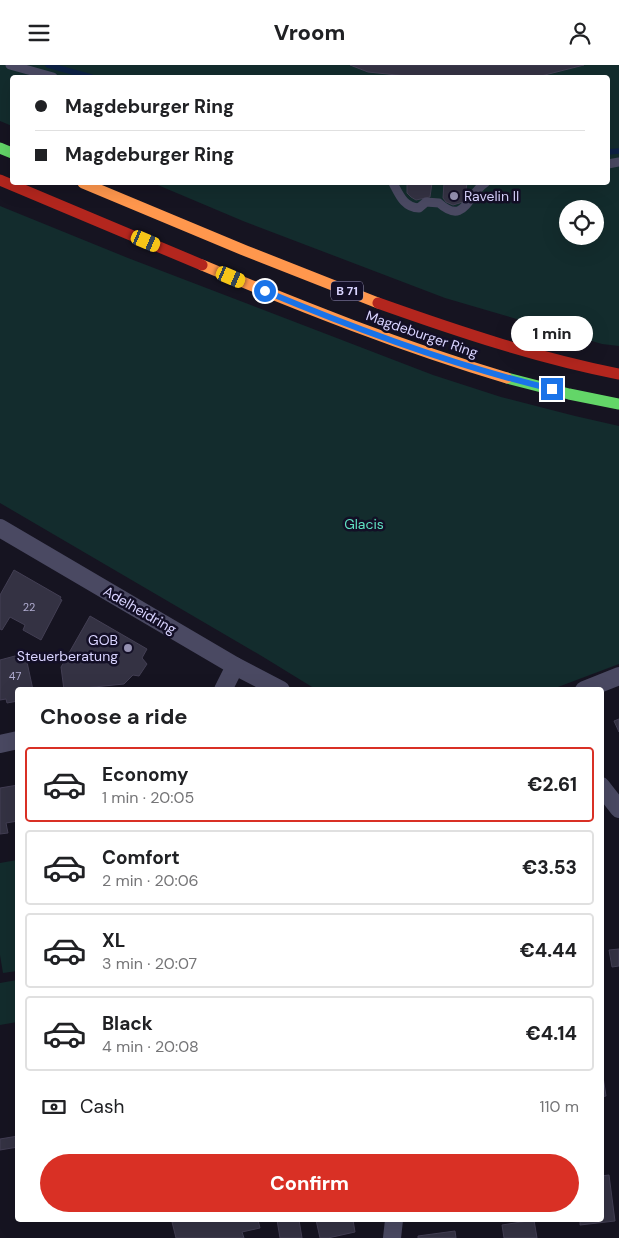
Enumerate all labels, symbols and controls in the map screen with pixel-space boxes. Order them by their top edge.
text: Vroom [274,18,345,47]
icon: menu [25,19,53,47]
icon: person [566,19,594,47]
text: Magdeburger Ring [65,94,234,119]
text: Magdeburger Ring [65,142,234,167]
place label: Ravelin II [464,187,519,205]
marker: Ravelin II [448,190,460,202]
map controls [559,200,604,245]
button: locate [559,200,604,245]
car [129,228,162,254]
car [214,264,247,290]
route start [254,280,276,302]
road number: B 71 [331,282,363,301]
street label: Magdeburger Ring [364,306,481,362]
callout: 1 min [511,317,593,351]
text: 1 min [532,323,572,344]
route end [541,378,563,400]
park label: Glacis [344,515,384,533]
street label: Adelheidring [100,582,180,638]
house number: 22 [23,600,35,614]
place label: GOB Steuerberatung [17,631,118,665]
marker: GOB Steuerberatung [122,642,134,654]
house number: 47 [9,669,21,683]
text: Choose a ride [40,702,188,731]
icon: car [42,762,87,807]
text: Economy [102,762,189,787]
text: €2.61 [528,772,577,797]
text: 1 min · 20:05 [102,787,194,808]
icon: car [42,845,87,890]
text: Comfort [102,845,180,870]
text: €3.53 [522,855,577,880]
text: 2 min · 20:06 [102,870,199,891]
icon: car [42,928,87,973]
text: XL [102,928,125,953]
text: €4.44 [520,938,577,963]
text: 3 min · 20:07 [102,953,197,974]
icon: car [42,1011,87,1056]
text: Black [102,1011,153,1036]
text: €4.14 [526,1021,577,1046]
text: 4 min · 20:08 [102,1036,199,1057]
icon: cash [40,1093,68,1121]
text: Cash [80,1094,124,1119]
text: 110 m [540,1096,579,1117]
button: Confirm [40,1154,579,1212]

